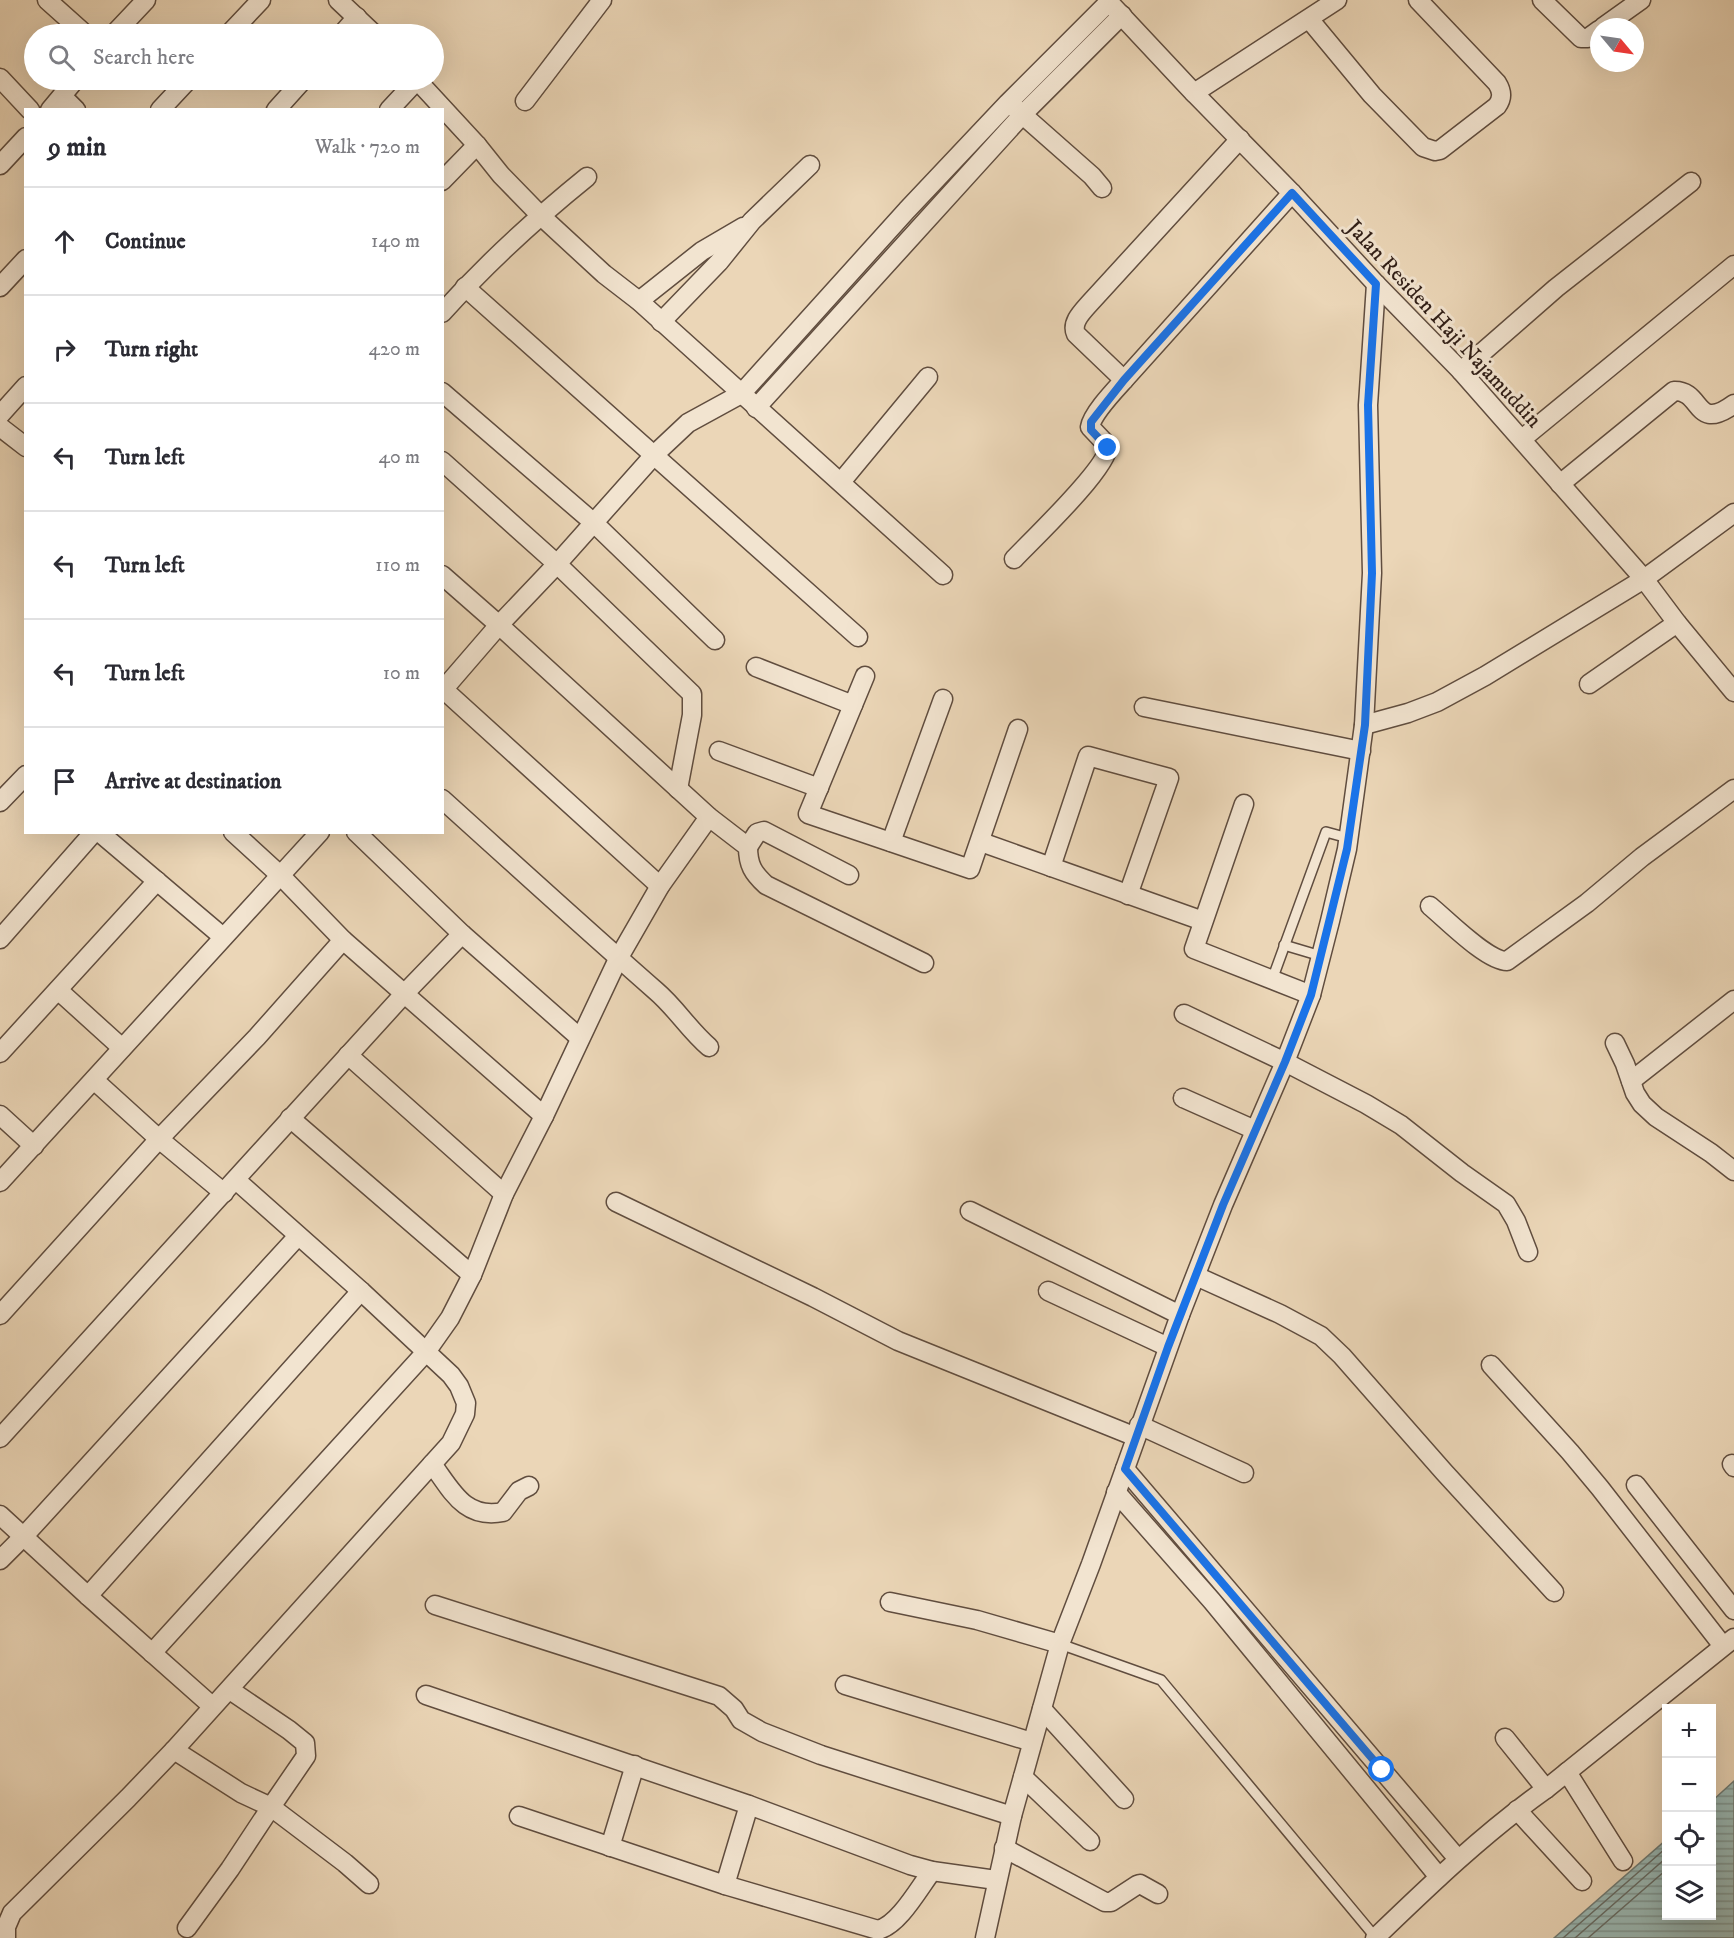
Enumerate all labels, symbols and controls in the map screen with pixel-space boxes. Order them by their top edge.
north arrow [1590,18,1644,72]
search box [24,24,444,90]
icon: search [45,41,78,74]
text: Search here [93,44,195,71]
text: 9 min [48,131,106,164]
text: Walk · 720 m [315,135,420,160]
street label: Jalan Residen Haji Najamuddin [1339,213,1548,434]
icon: ahead [48,225,81,258]
text: Continue [105,228,186,255]
text: 140 m [371,229,420,254]
icon: right [48,333,81,366]
text: Turn right [105,336,198,363]
text: 420 m [369,337,420,362]
route end [1094,434,1120,460]
icon: left [48,441,81,474]
text: Turn left [105,444,185,471]
text: 40 m [378,445,420,470]
icon: left [48,549,81,582]
text: Turn left [105,552,185,579]
text: 110 m [375,553,420,578]
icon: left [48,657,81,690]
text: Turn left [105,660,185,687]
text: 10 m [383,661,420,686]
icon: arrive [48,765,81,798]
text: Arrive at destination [105,768,282,795]
map controls [1662,1704,1716,1920]
button: + [1662,1704,1716,1758]
route start [1368,1756,1394,1782]
button: − [1662,1758,1716,1812]
button: locate [1662,1812,1716,1866]
button: layers [1662,1866,1716,1920]

